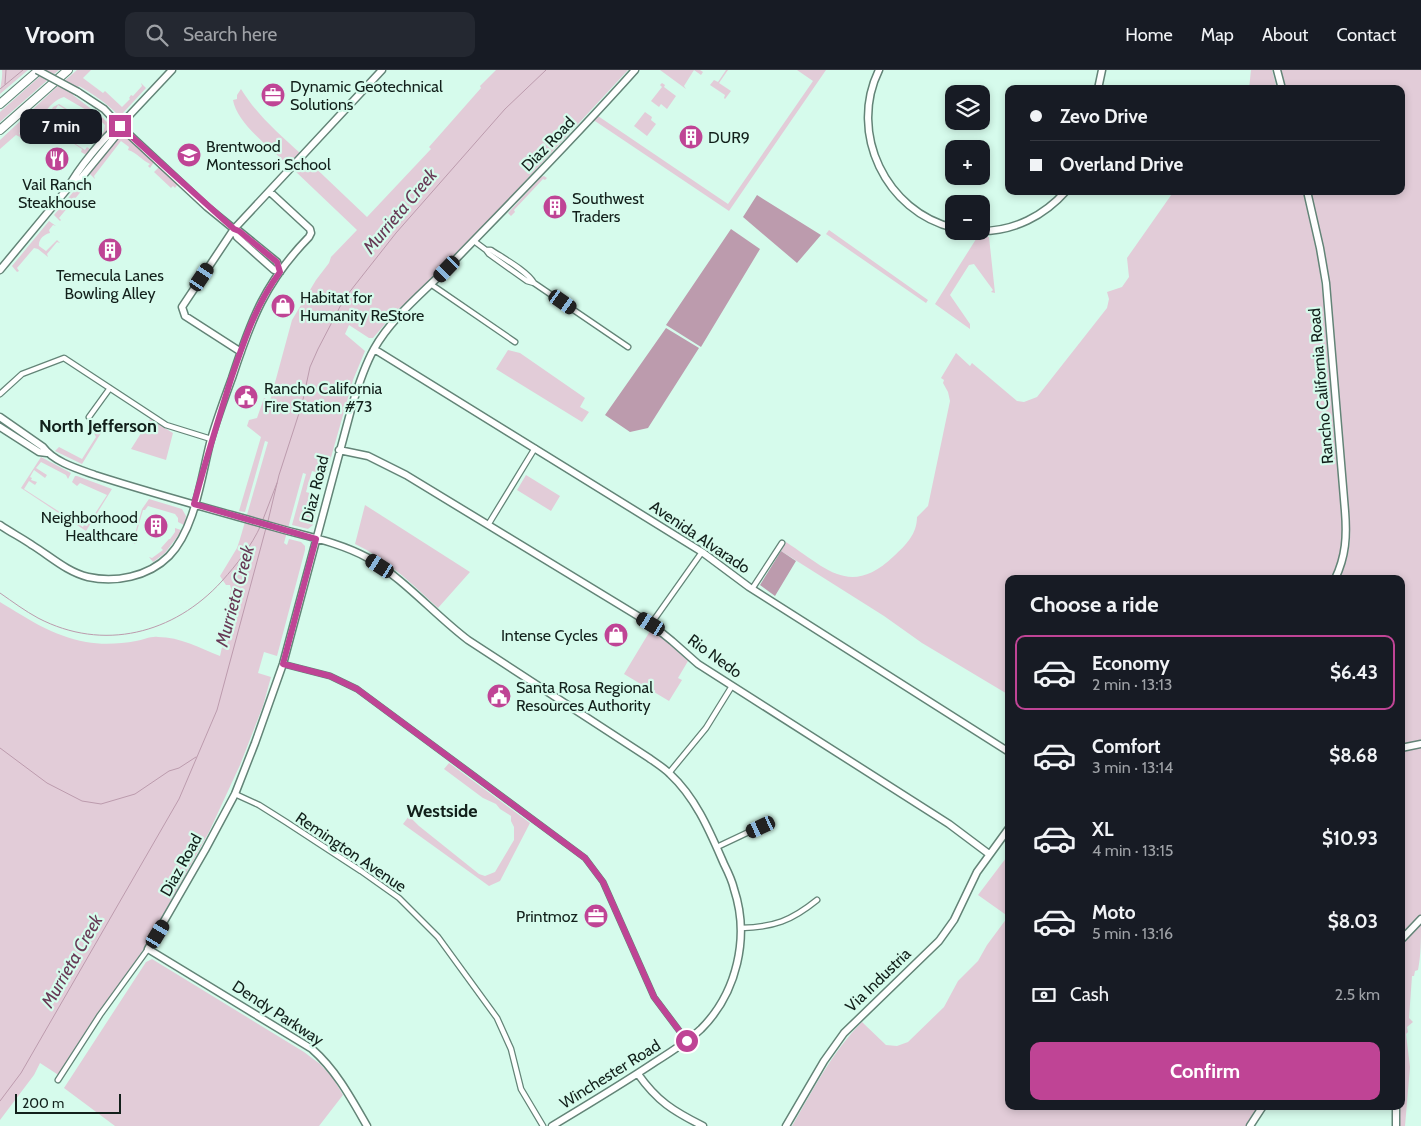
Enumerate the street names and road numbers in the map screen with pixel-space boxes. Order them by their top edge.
street label: Diaz Road [517,113,579,175]
street label: Rancho California Road [1305,307,1337,465]
street label: Diaz Road [298,453,332,525]
street label: Avenida Alvarado [646,496,754,578]
street label: Rio Nedo [684,630,746,682]
street label: Remington Avenue [292,808,410,896]
street label: Diaz Road [156,830,206,900]
street label: Via Industria [841,944,915,1016]
street label: Dendy Parkway [229,976,327,1050]
street label: Winchester Road [556,1035,664,1113]

